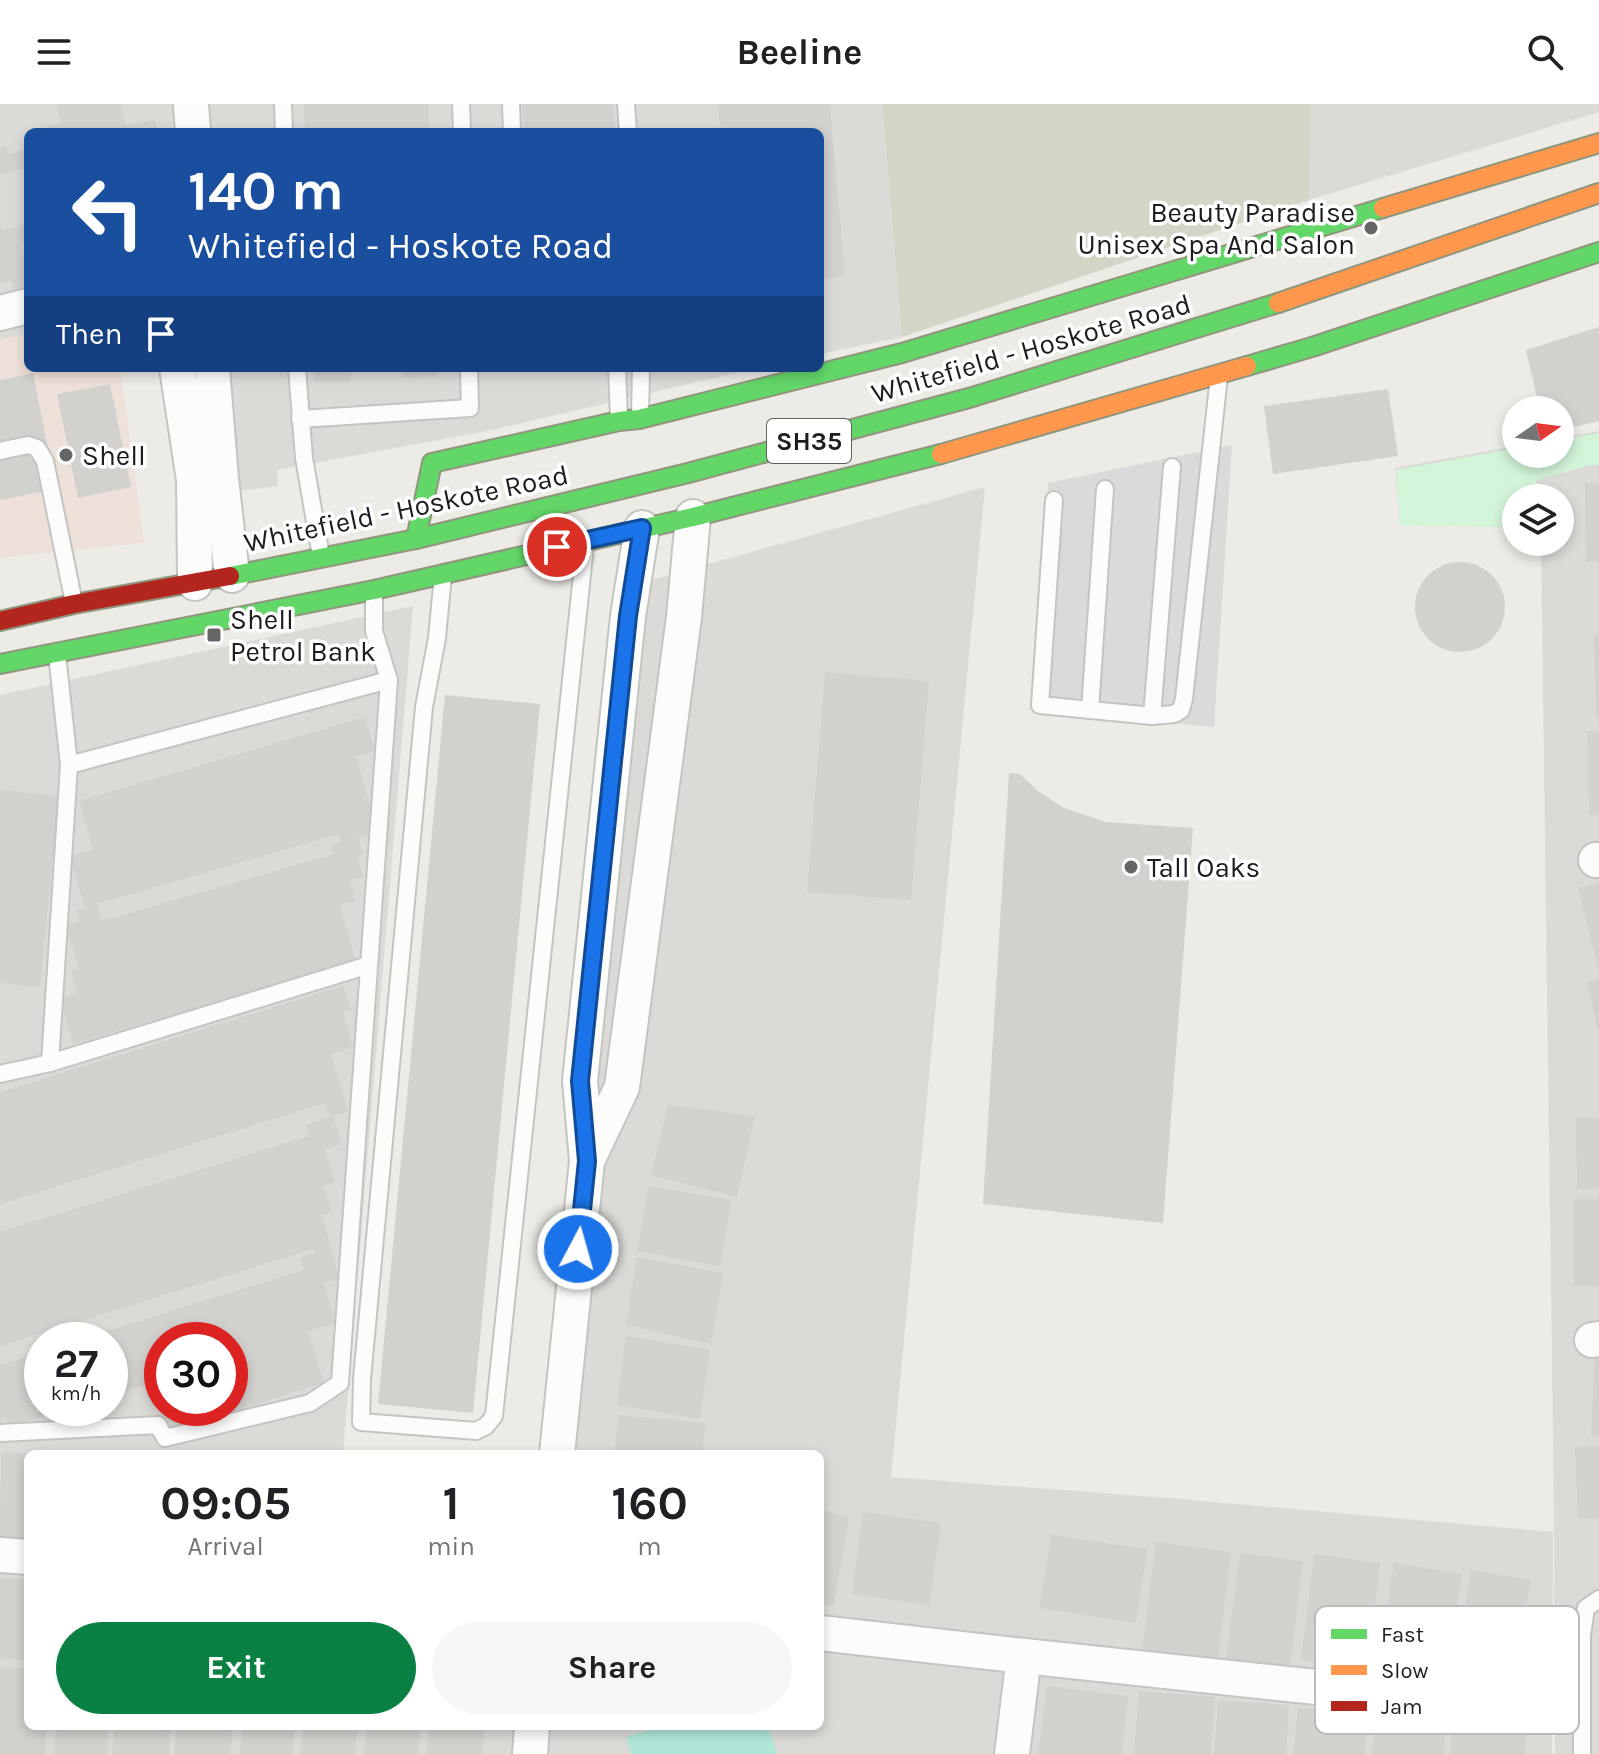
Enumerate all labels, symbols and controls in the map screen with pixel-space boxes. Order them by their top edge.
icon: menu [32,30,76,74]
icon: search [1523,30,1567,74]
text: Beeline [737,31,862,73]
text: 140 m [188,158,344,223]
icon: left [56,160,160,264]
place label: Beauty Paradise Unisex Spa And Salon [1077,196,1355,261]
marker: Beauty Paradise Unisex Spa And Salon [1362,219,1380,237]
text: Whitefield - Hoskote Road [188,225,613,267]
street label: Whitefield - Hoskote Road [868,287,1195,410]
icon: arrive [139,312,183,356]
text: Then [56,316,123,352]
north arrow [1502,396,1574,468]
map controls [1502,396,1574,556]
road number: SH35 [767,419,851,463]
place label: Shell [82,439,146,472]
marker: Shell [57,446,75,464]
street label: Whitefield - Hoskote Road [241,458,571,559]
button: layers [1502,484,1574,556]
pin [523,513,591,581]
icon: arrive [535,525,579,569]
place label: Shell Petrol Bank [230,603,376,668]
marker: Shell Petrol Bank [205,626,223,644]
place label: Tall Oaks [1147,851,1260,884]
marker: Tall Oaks [1122,858,1140,876]
position arrow [536,1207,620,1291]
speed limit sign: 30 [144,1322,248,1426]
text: 27 [54,1340,98,1387]
text: km/h [51,1382,101,1405]
text: 09:05 [160,1475,291,1531]
text: 1 [443,1475,460,1531]
text: 160 [611,1475,688,1531]
text: Arrival [188,1531,264,1562]
text: min [427,1531,475,1562]
text: m [637,1531,662,1562]
legend [1315,1606,1579,1734]
button: Exit [56,1622,416,1714]
button: Share [432,1622,792,1714]
text: Fast [1381,1622,1424,1648]
text: Slow [1381,1658,1428,1684]
text: Jam [1381,1694,1423,1720]

